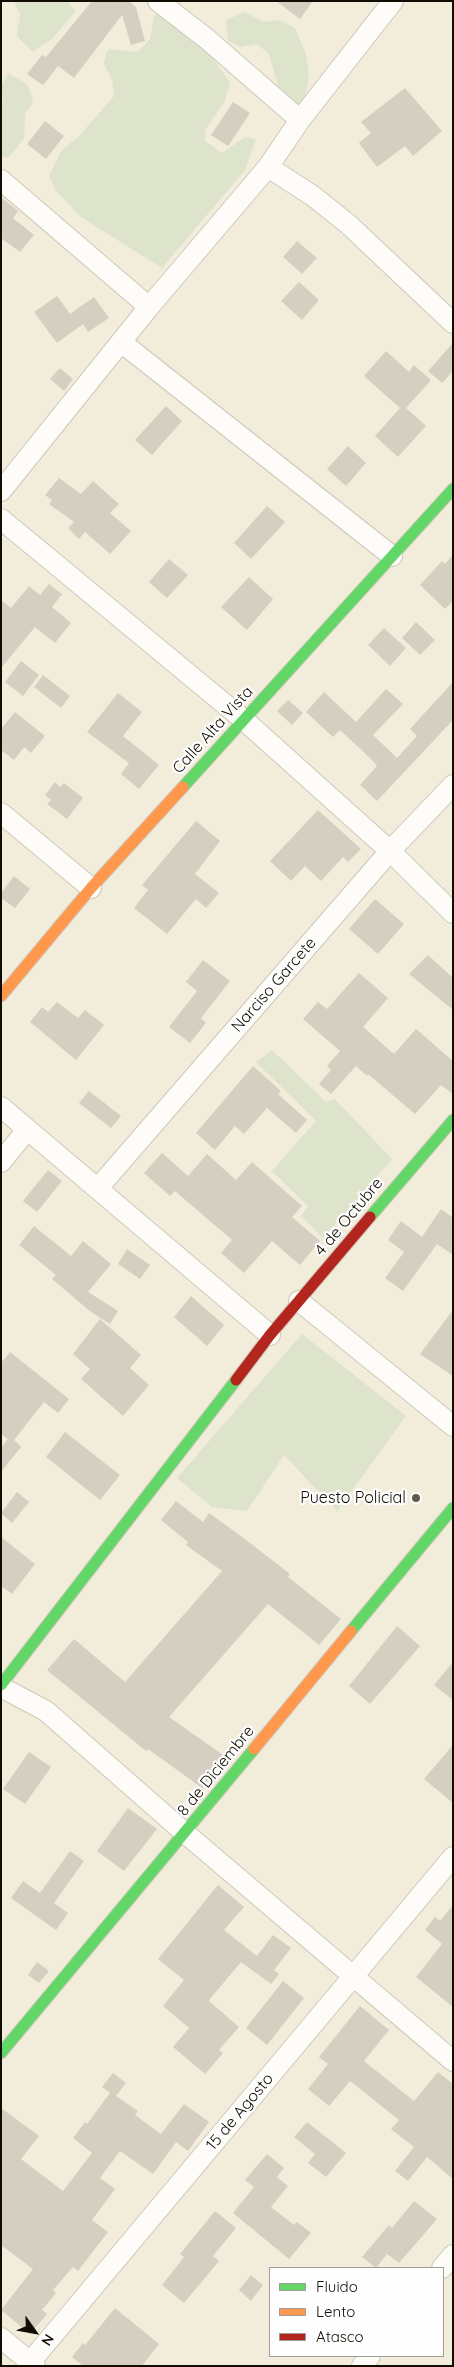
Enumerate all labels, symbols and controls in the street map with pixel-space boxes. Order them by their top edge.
street label: Calle Alta Vista [169,682,257,778]
street label: Narciso Garcete [228,934,320,1036]
street label: 4 de Octubre [311,1174,387,1260]
place label: Puesto Policial [300,1488,406,1508]
marker: Puesto Policial [410,1492,422,1504]
street label: 8 de Diciembre [174,1722,258,1820]
street label: 15 de Agosto [202,2070,278,2154]
legend [269,2267,444,2357]
text: Fluido [316,2277,358,2296]
text: Lento [316,2302,355,2321]
north arrow [10,2307,60,2357]
text: Atasco [316,2327,364,2346]
text: N [37,2331,58,2349]

